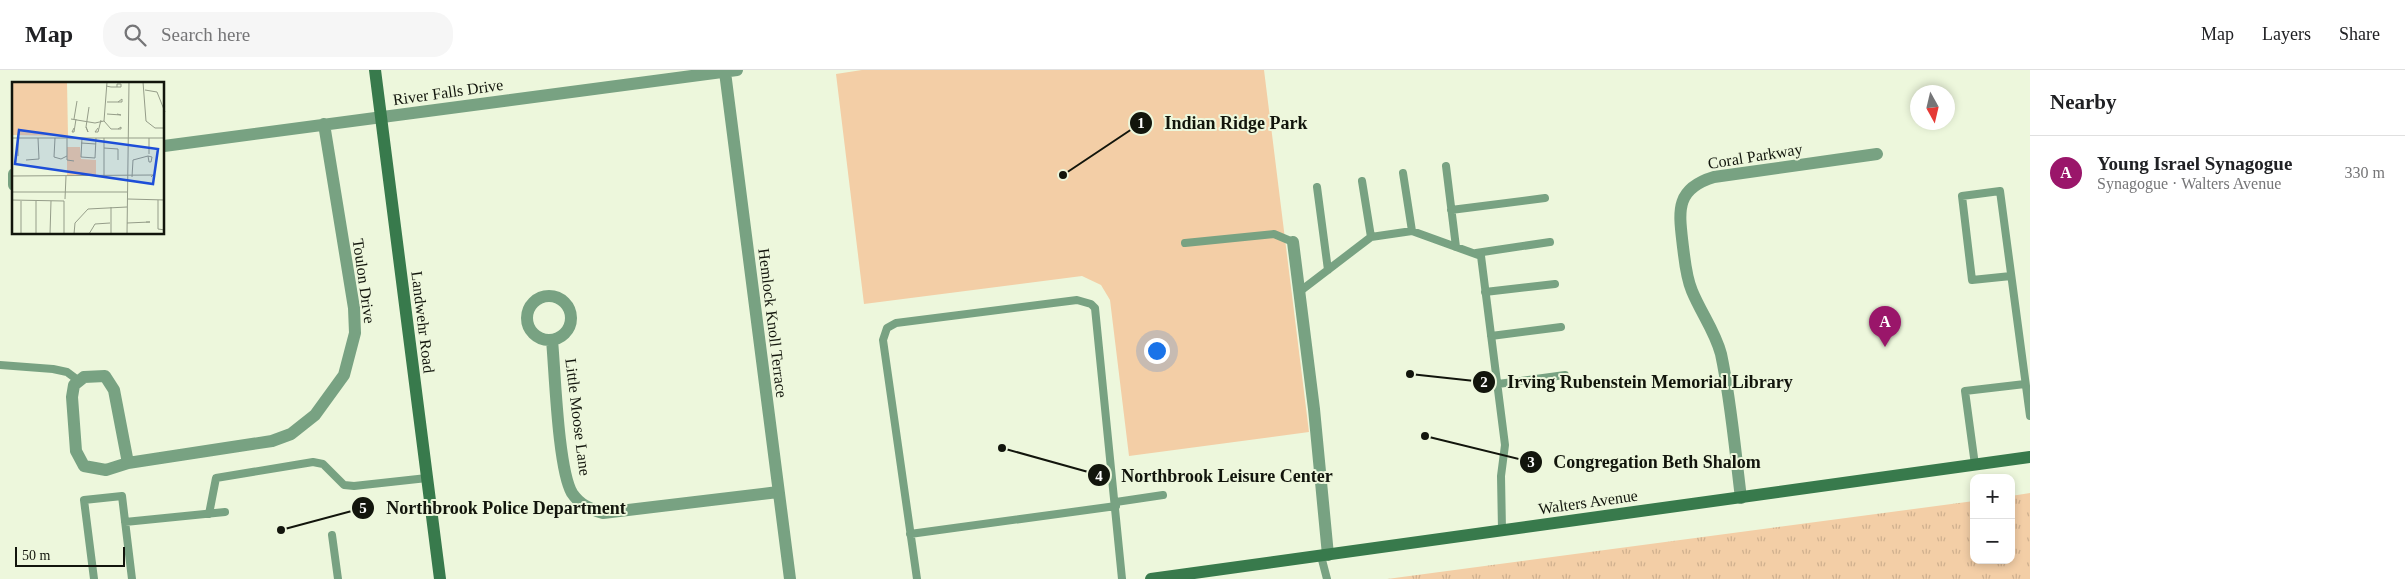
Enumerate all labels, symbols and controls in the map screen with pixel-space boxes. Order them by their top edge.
search box [103,12,453,57]
text: Map [25,21,73,47]
icon: search [121,21,149,49]
text: Search here [161,24,250,45]
text: Map [2201,24,2234,44]
text: Layers [2262,24,2311,44]
text: Share [2339,24,2380,44]
street label: River Falls Drive [392,76,504,108]
inset map [12,82,165,235]
north arrow [1910,85,1955,130]
text: Nearby [2050,90,2117,114]
callout: Indian Ridge Park [1129,106,1317,139]
text: Indian Ridge Park [1164,113,1308,133]
text: 1 [1137,115,1145,131]
street label: Coral Parkway [1706,140,1804,173]
text: Young Israel Synagogue [2097,153,2292,174]
text: A [2060,164,2072,181]
text: 330 m [2345,164,2385,181]
text: Synagogue · Walters Avenue [2097,175,2281,192]
street label: Toulon Drive [350,237,378,325]
street label: Hemlock Knoll Terrace [755,247,791,399]
street label: Landwehr Road [408,270,438,374]
pin: A [1869,306,1901,347]
your location [1144,338,1170,364]
street label: Little Moose Lane [562,357,594,477]
callout: Irving Rubenstein Memorial Library [1472,365,1802,398]
text: Irving Rubenstein Memorial Library [1507,372,1793,392]
text: 2 [1480,374,1488,390]
callout: Congregation Beth Shalom [1519,445,1771,478]
text: Congregation Beth Shalom [1553,452,1761,472]
text: 3 [1527,454,1535,470]
callout: Northbrook Leisure Center [1086,459,1343,492]
text: Northbrook Leisure Center [1121,466,1333,486]
text: 4 [1095,468,1103,484]
map controls [1970,474,2015,564]
button: + [1970,474,2015,519]
street label: Walters Avenue [1537,487,1639,517]
callout: Northbrook Police Department [351,492,635,525]
text: Northbrook Police Department [386,498,626,518]
text: 5 [359,500,367,516]
button: − [1970,519,2015,564]
scale bar [15,544,125,567]
text: 50 m [22,548,50,563]

